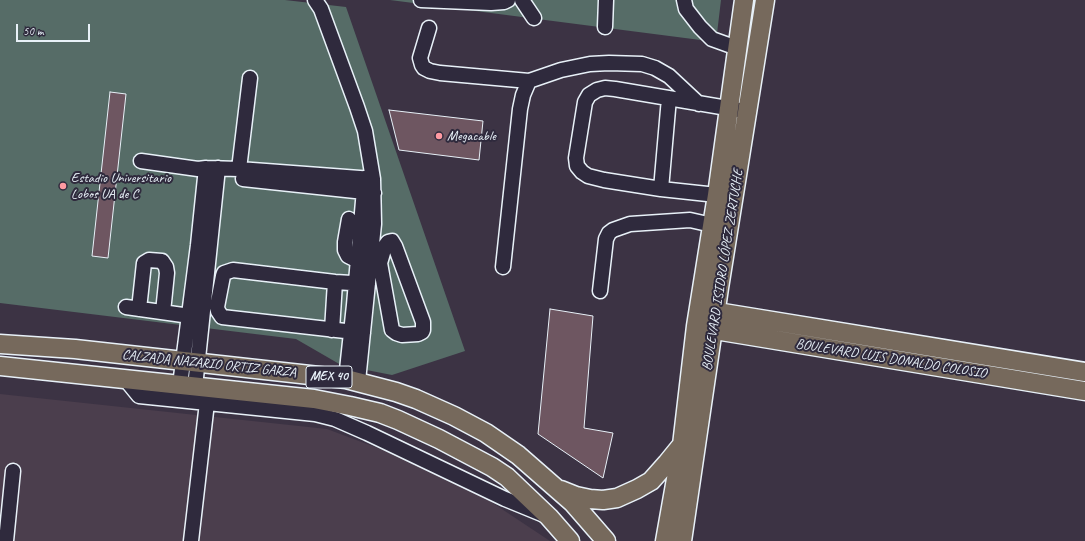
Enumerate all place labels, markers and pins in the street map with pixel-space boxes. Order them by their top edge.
place label: Megacable [447,128,496,144]
marker: Megacable [434,131,444,141]
place label: Estadio Universitario Lobos UA de C [71,170,171,202]
marker: Estadio Universitario Lobos UA de C [58,181,68,191]

